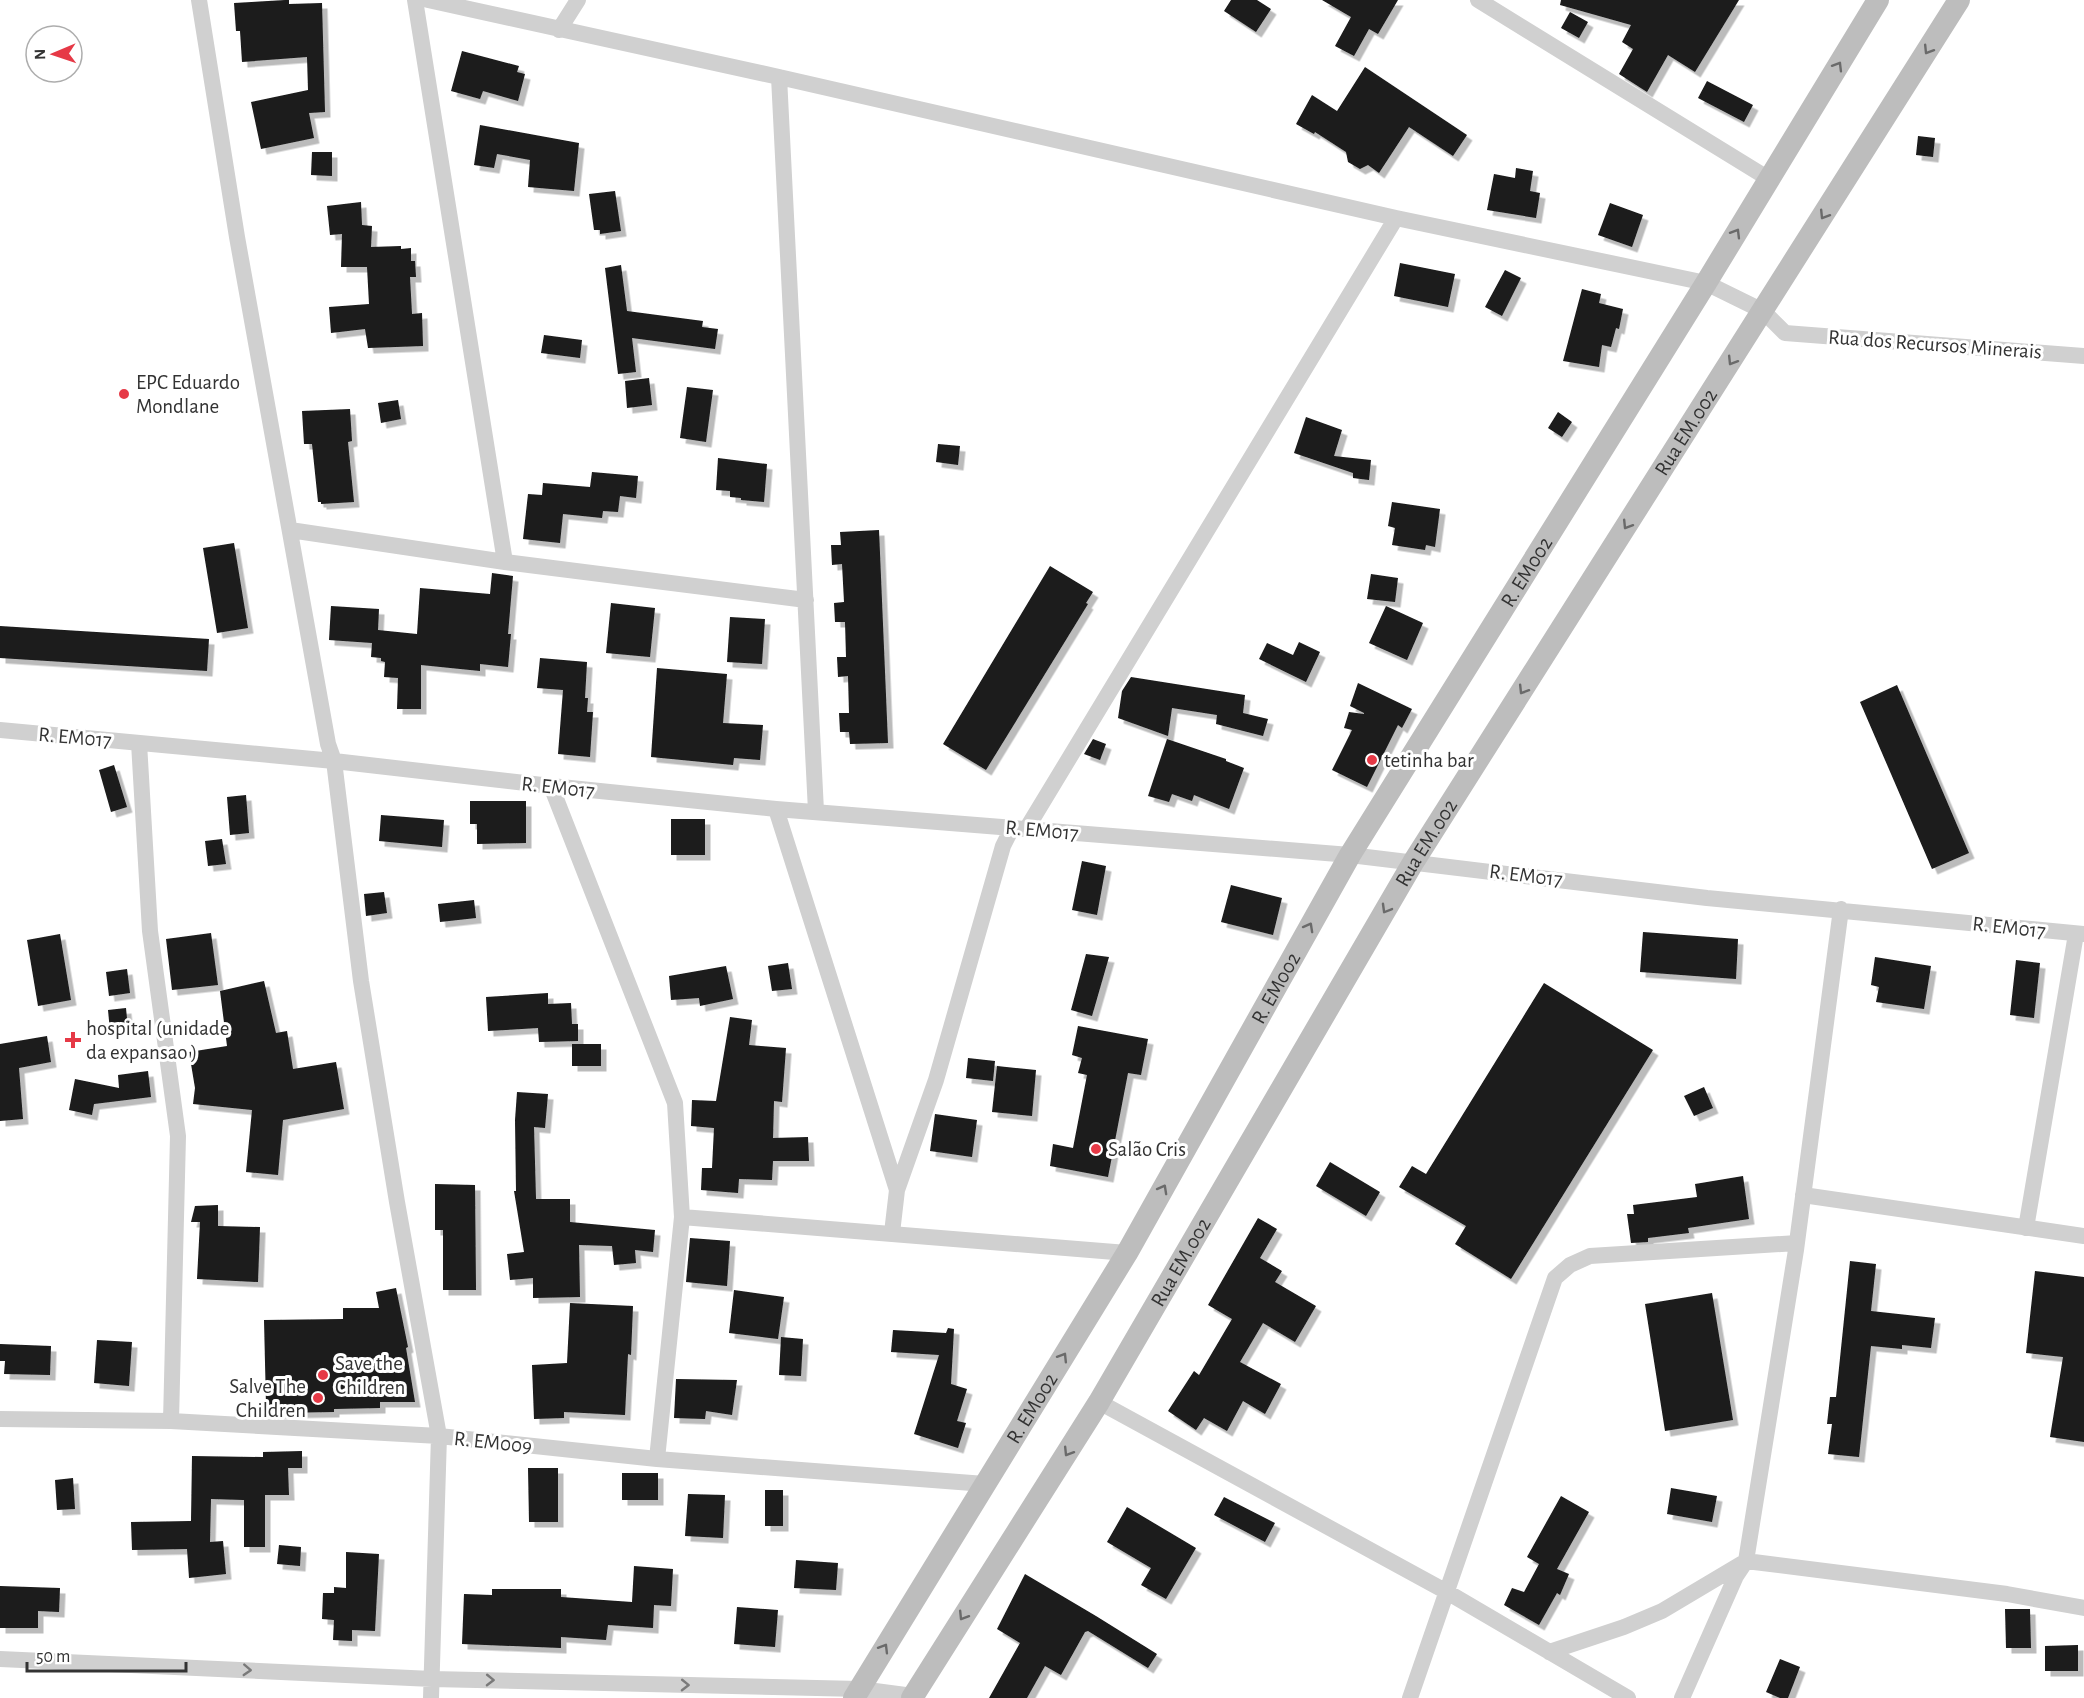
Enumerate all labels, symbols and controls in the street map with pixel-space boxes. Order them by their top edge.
north arrow [24,24,84,84]
one-way arrow [1924,43,1935,54]
text: N [32,49,48,60]
one-way arrow [1830,62,1842,72]
one-way arrow [1820,208,1831,219]
one-way arrow [1729,229,1741,239]
street label: Rua dos Recursos Minerais [1827,327,2042,362]
one-way arrow [1728,354,1739,365]
place label: EPC Eduardo Mondlane [136,372,240,417]
street label: Rua EM.002 [1651,385,1721,479]
marker: EPC Eduardo Mondlane [117,387,131,401]
one-way arrow [1623,519,1635,529]
street label: R. EM002 [1497,533,1556,611]
one-way arrow [1518,684,1530,694]
street label: R. EM017 [37,724,113,751]
place label: tetinha bar [1384,750,1474,771]
marker: tetinha bar [1365,753,1379,767]
street label: R. EM017 [520,773,596,802]
street label: Rua EM.002 [1392,796,1461,890]
street label: R. EM017 [1004,817,1080,844]
street label: R. EM017 [1488,861,1564,890]
one-way arrow [1382,903,1394,913]
street label: R. EM017 [1971,913,2047,942]
one-way arrow [1302,923,1314,934]
street label: R. EM002 [1248,949,1304,1027]
place label: hospital (unidade da expansao ) [86,1018,229,1063]
marker: hospital (unidade da expansao ) [64,1031,82,1049]
place label: Salão Cris [1108,1139,1186,1160]
marker: Salão Cris [1089,1142,1103,1156]
one-way arrow [1156,1185,1167,1196]
street label: Rua EM.002 [1147,1215,1215,1310]
place label: Save the Children [335,1353,405,1398]
one-way arrow [1056,1353,1068,1363]
marker: Save the Children [316,1368,330,1382]
street label: R. EM002 [1003,1370,1062,1447]
place label: Salve The Children [229,1376,306,1421]
marker: Salve The Children [311,1391,325,1405]
street label: R. EM009 [453,1428,533,1457]
one-way arrow [1063,1446,1075,1456]
one-way arrow [959,1610,971,1620]
scale bar [27,1635,186,1673]
one-way arrow [877,1644,889,1654]
text: 50 m [36,1648,70,1666]
one-way arrow [243,1664,252,1677]
one-way arrow [486,1674,495,1687]
one-way arrow [681,1679,690,1691]

